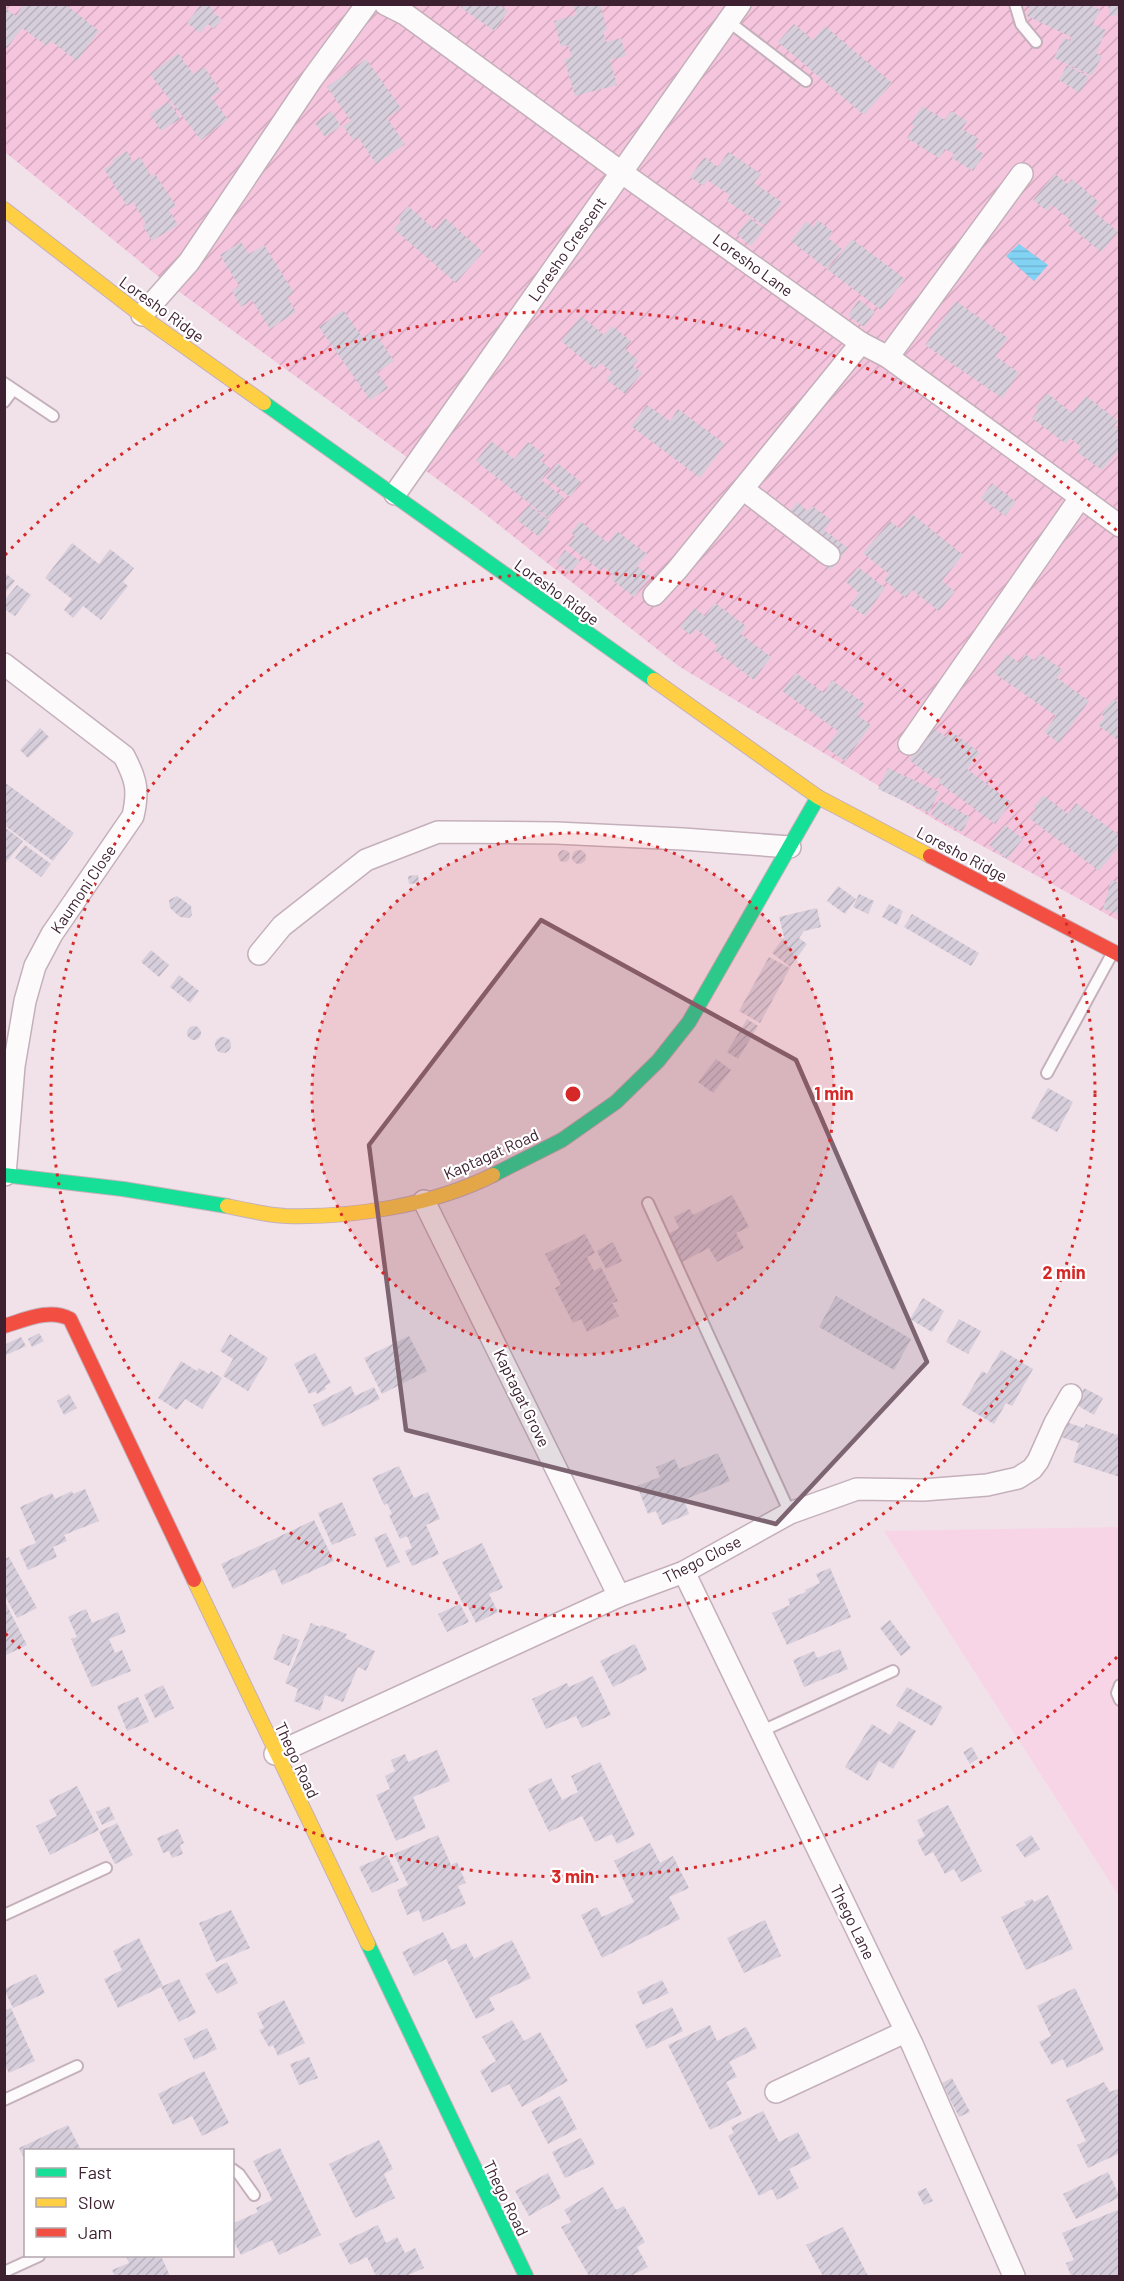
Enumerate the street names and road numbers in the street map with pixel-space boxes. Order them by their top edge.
street label: Loresho Crescent [524,193,610,304]
street label: Loresho Lane [710,229,797,300]
street label: Loresho Ridge [116,272,208,346]
street label: Loresho Ridge [511,555,603,629]
street label: Loresho Ridge [914,822,1011,885]
street label: Kaumoni Close [46,841,119,937]
street label: Kaptagat Road [440,1124,541,1183]
street label: Kaptagat Grove [491,1346,554,1450]
street label: Thego Close [660,1531,744,1586]
street label: Thego Road [272,1719,323,1801]
street label: Thego Lane [827,1881,880,1962]
street label: Thego Road [480,2157,533,2239]

